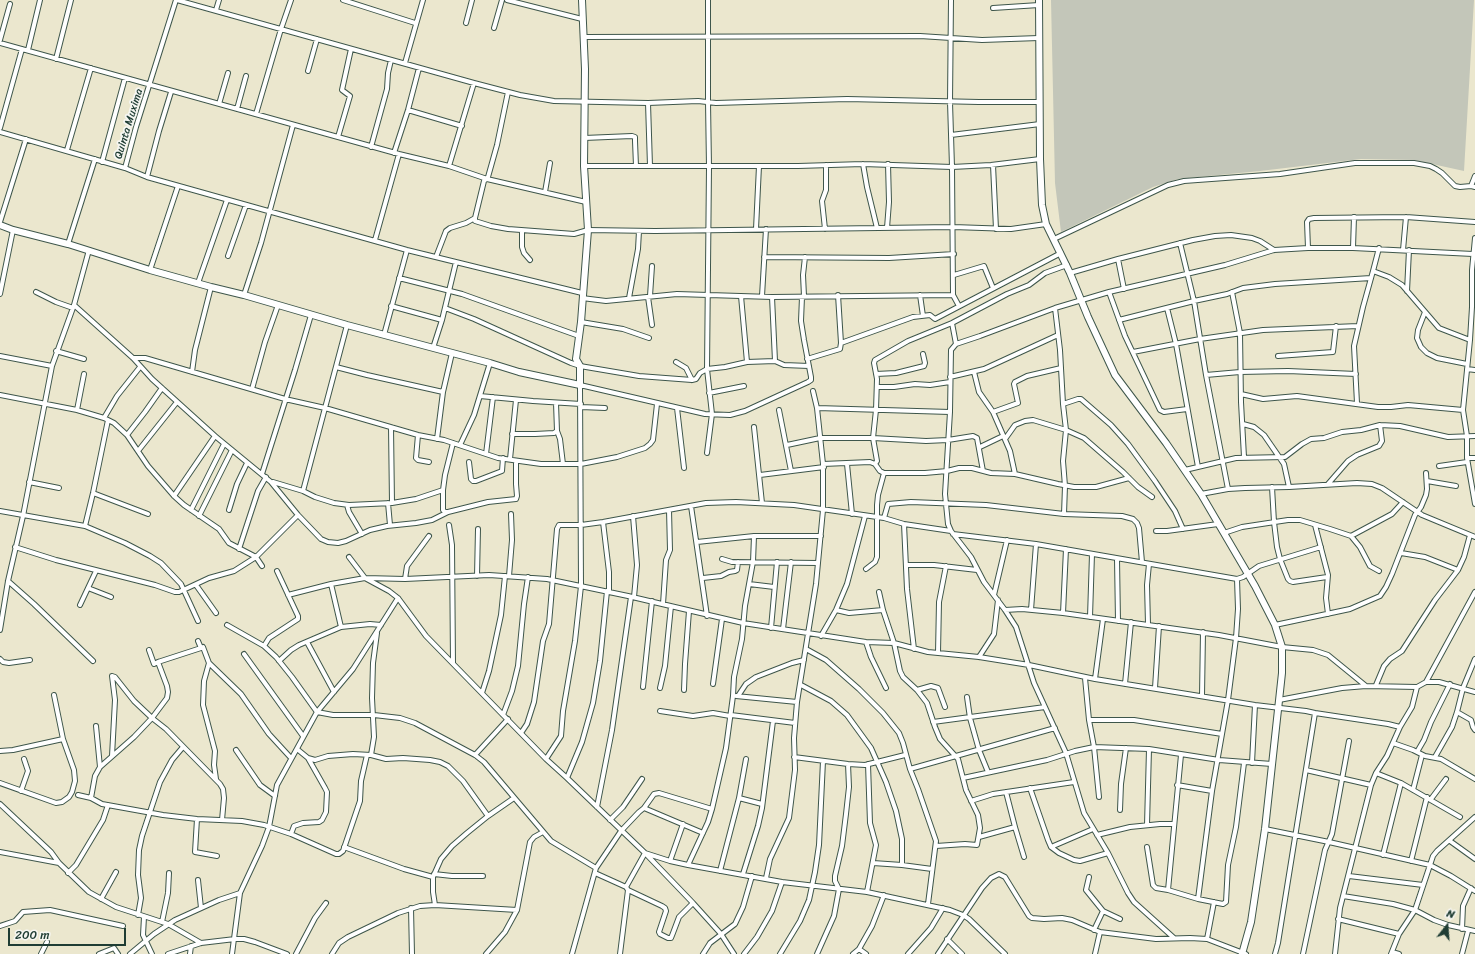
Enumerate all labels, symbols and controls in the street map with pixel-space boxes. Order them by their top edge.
street label: Quinta Muxima [112,87,146,161]
text: N [1444,904,1457,924]
north arrow [1427,906,1467,946]
scale bar [10,920,128,946]
text: 200 m [15,924,49,946]

